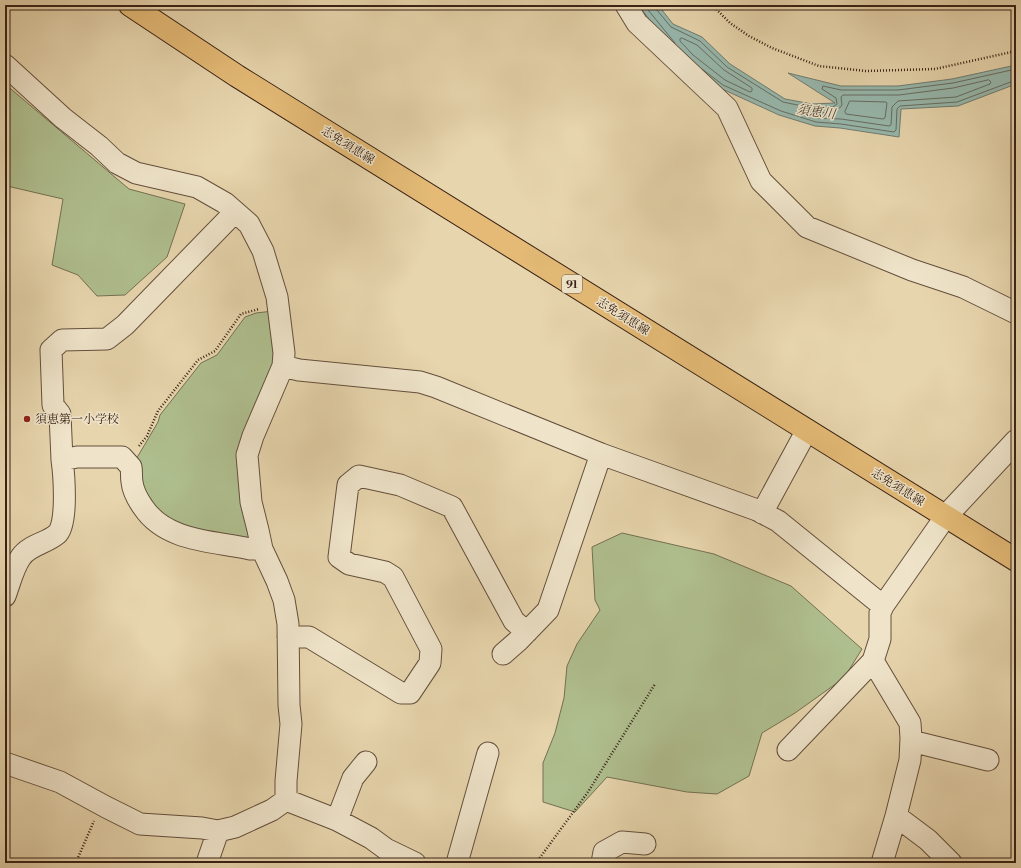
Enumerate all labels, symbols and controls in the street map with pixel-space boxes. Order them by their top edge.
water label: 須恵川 [795,101,838,123]
street label: 志免須恵線 [318,123,377,168]
road number: 91 [562,275,582,293]
street label: 志免須恵線 [593,294,652,339]
place label: 須恵第一小学校 [35,412,119,427]
marker: 須恵第一小学校 [22,414,32,424]
street label: 志免須恵線 [868,465,927,510]

